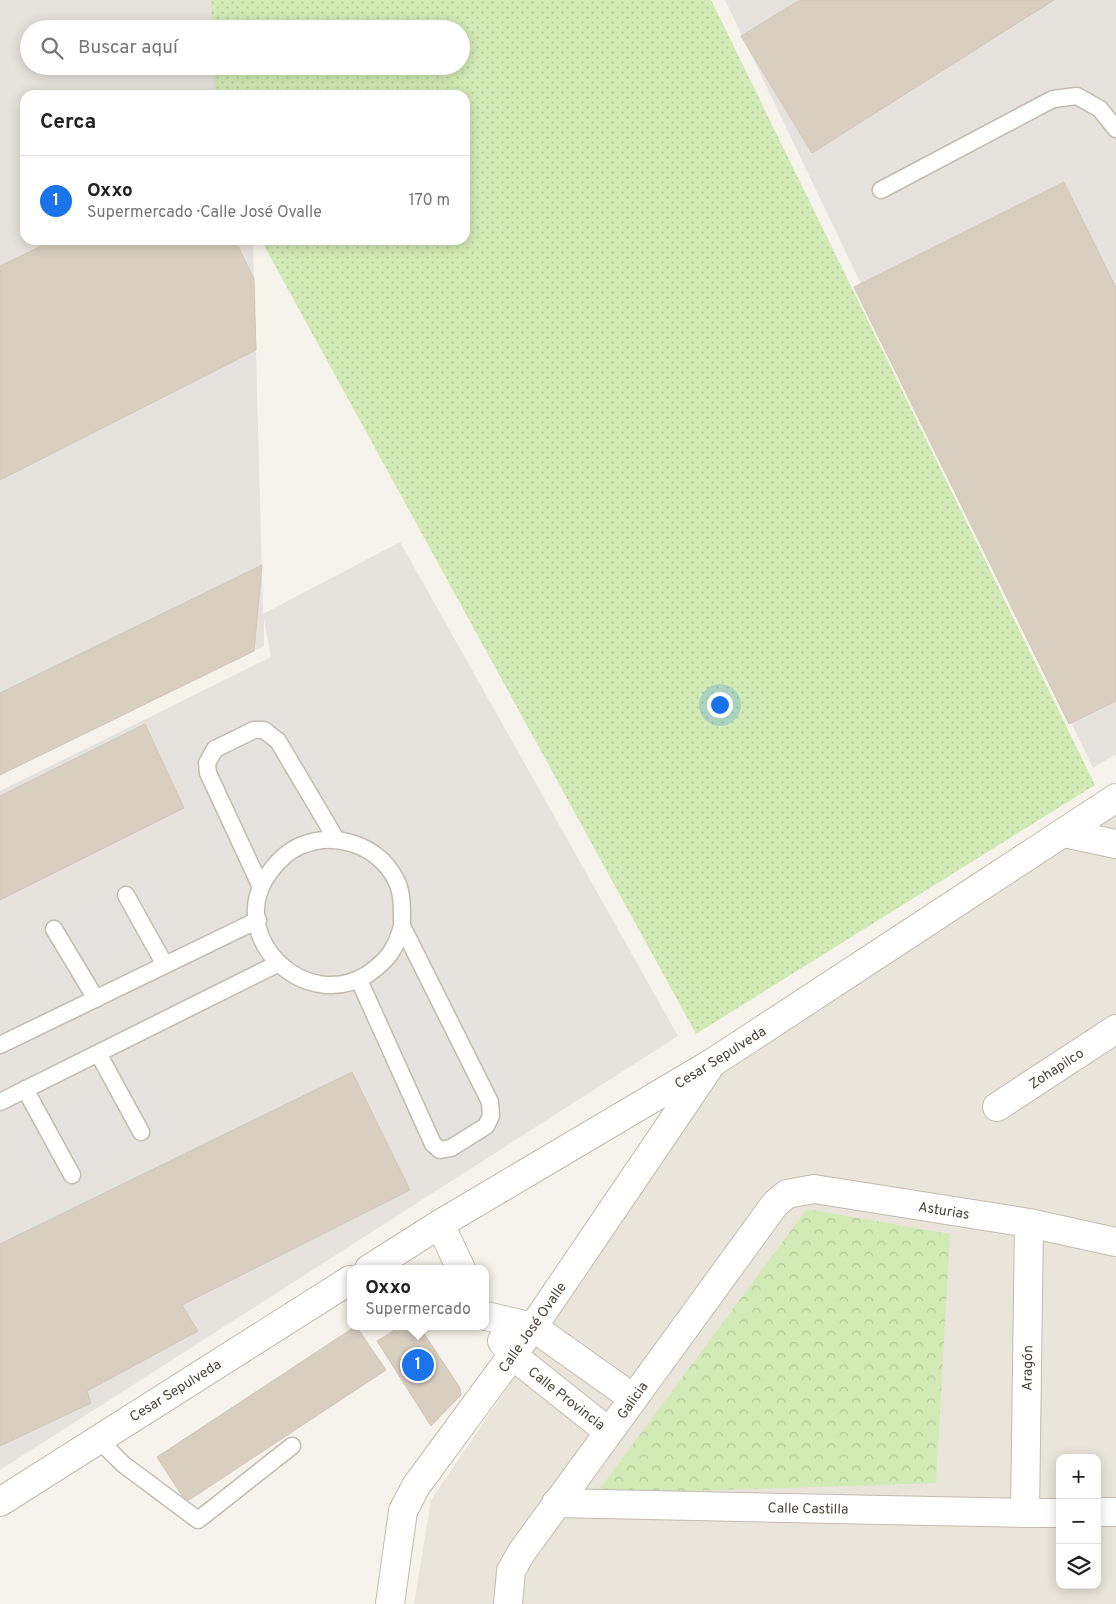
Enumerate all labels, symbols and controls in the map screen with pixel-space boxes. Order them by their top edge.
search box [20,20,470,75]
icon: search [38,34,66,62]
text: Buscar aquí [78,36,178,60]
text: Cerca [40,109,96,136]
text: Oxxo [87,179,133,203]
text: 1 [53,191,59,211]
text: 170 m [409,191,450,211]
text: Supermercado · Calle José Ovalle [87,203,322,223]
your location [707,692,733,718]
street label: Cesar Sepulveda [672,1023,770,1093]
street label: Zohapilco [1026,1045,1088,1093]
street label: Asturias [917,1199,971,1224]
popup [347,1265,489,1330]
text: Oxxo [365,1276,411,1300]
street label: Calle José Ovalle [496,1279,571,1376]
text: Supermercado [365,1300,471,1320]
street label: Aragón [1020,1345,1037,1391]
pin: 1 [402,1346,434,1384]
street label: Cesar Sepulveda [127,1356,225,1426]
street label: Calle Provincia [524,1364,608,1435]
street label: Galicia [614,1379,652,1423]
map controls [1056,1454,1101,1589]
button: + [1056,1454,1101,1499]
button: − [1056,1499,1101,1544]
street label: Calle Castilla [767,1500,848,1519]
button: layers [1056,1544,1101,1589]

